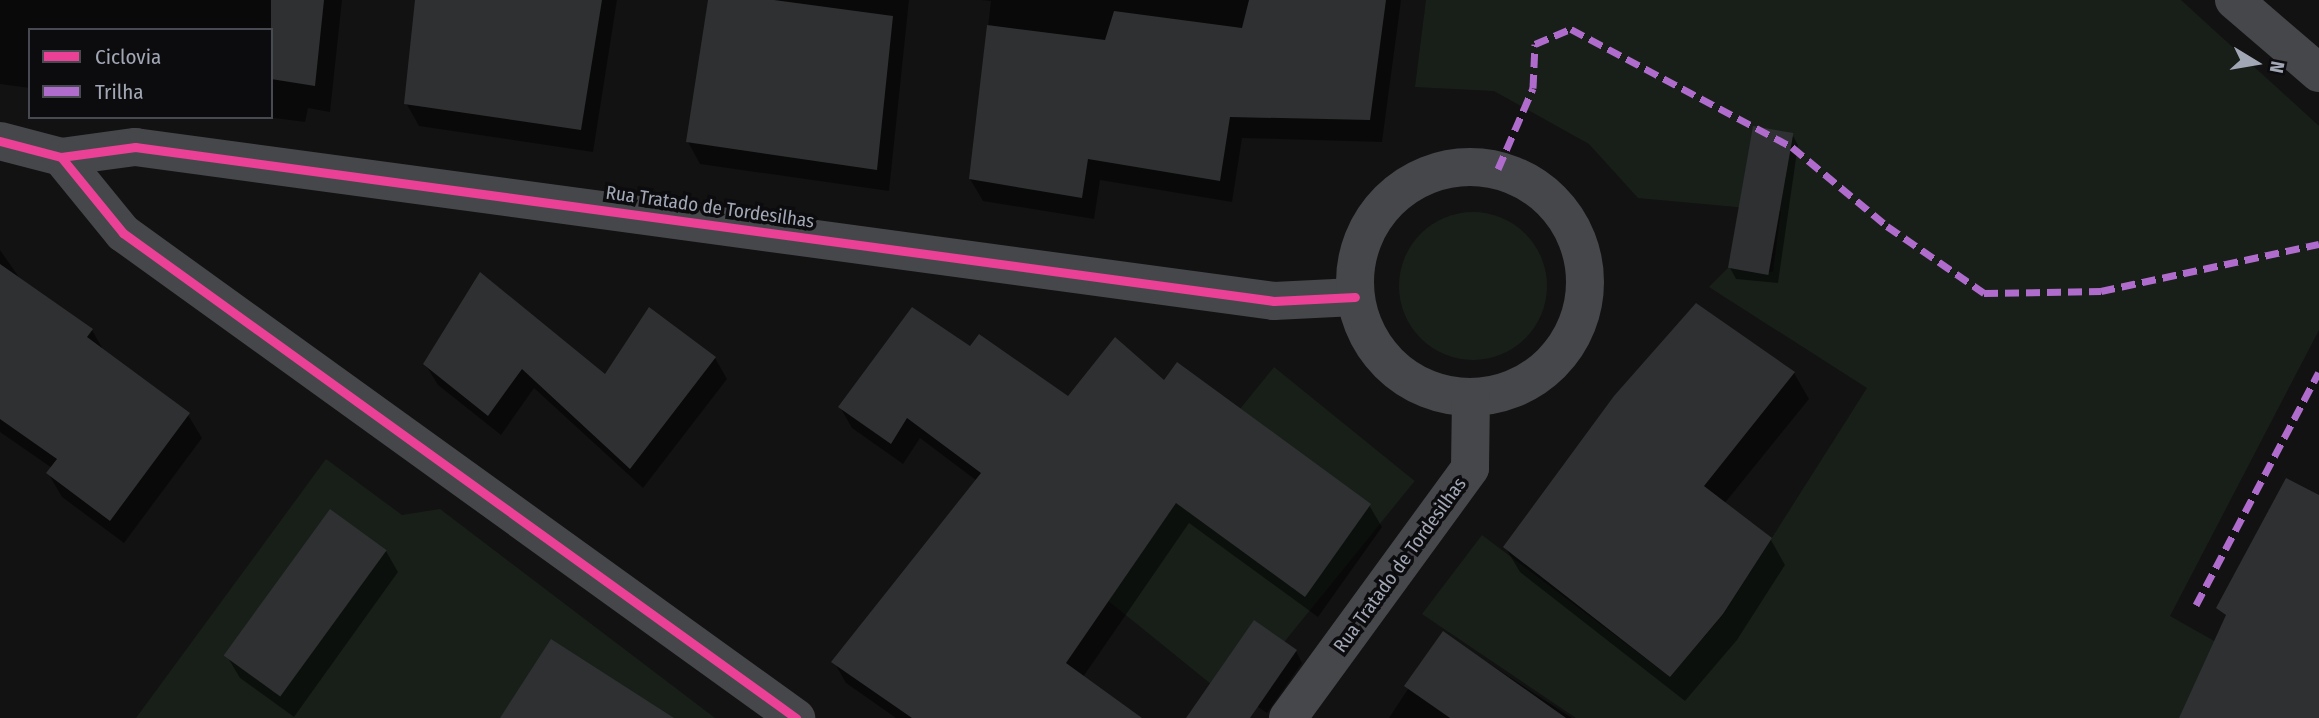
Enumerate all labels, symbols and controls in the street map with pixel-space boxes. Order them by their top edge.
legend [28,28,273,119]
north arrow [2221,28,2291,98]
text: Ciclovia [95,44,161,70]
text: N [2265,59,2289,75]
text: Trilha [95,79,144,105]
street label: Rua Tratado de Tordesilhas [604,181,816,233]
street label: Rua Tratado de Tordesilhas [1329,473,1471,657]

